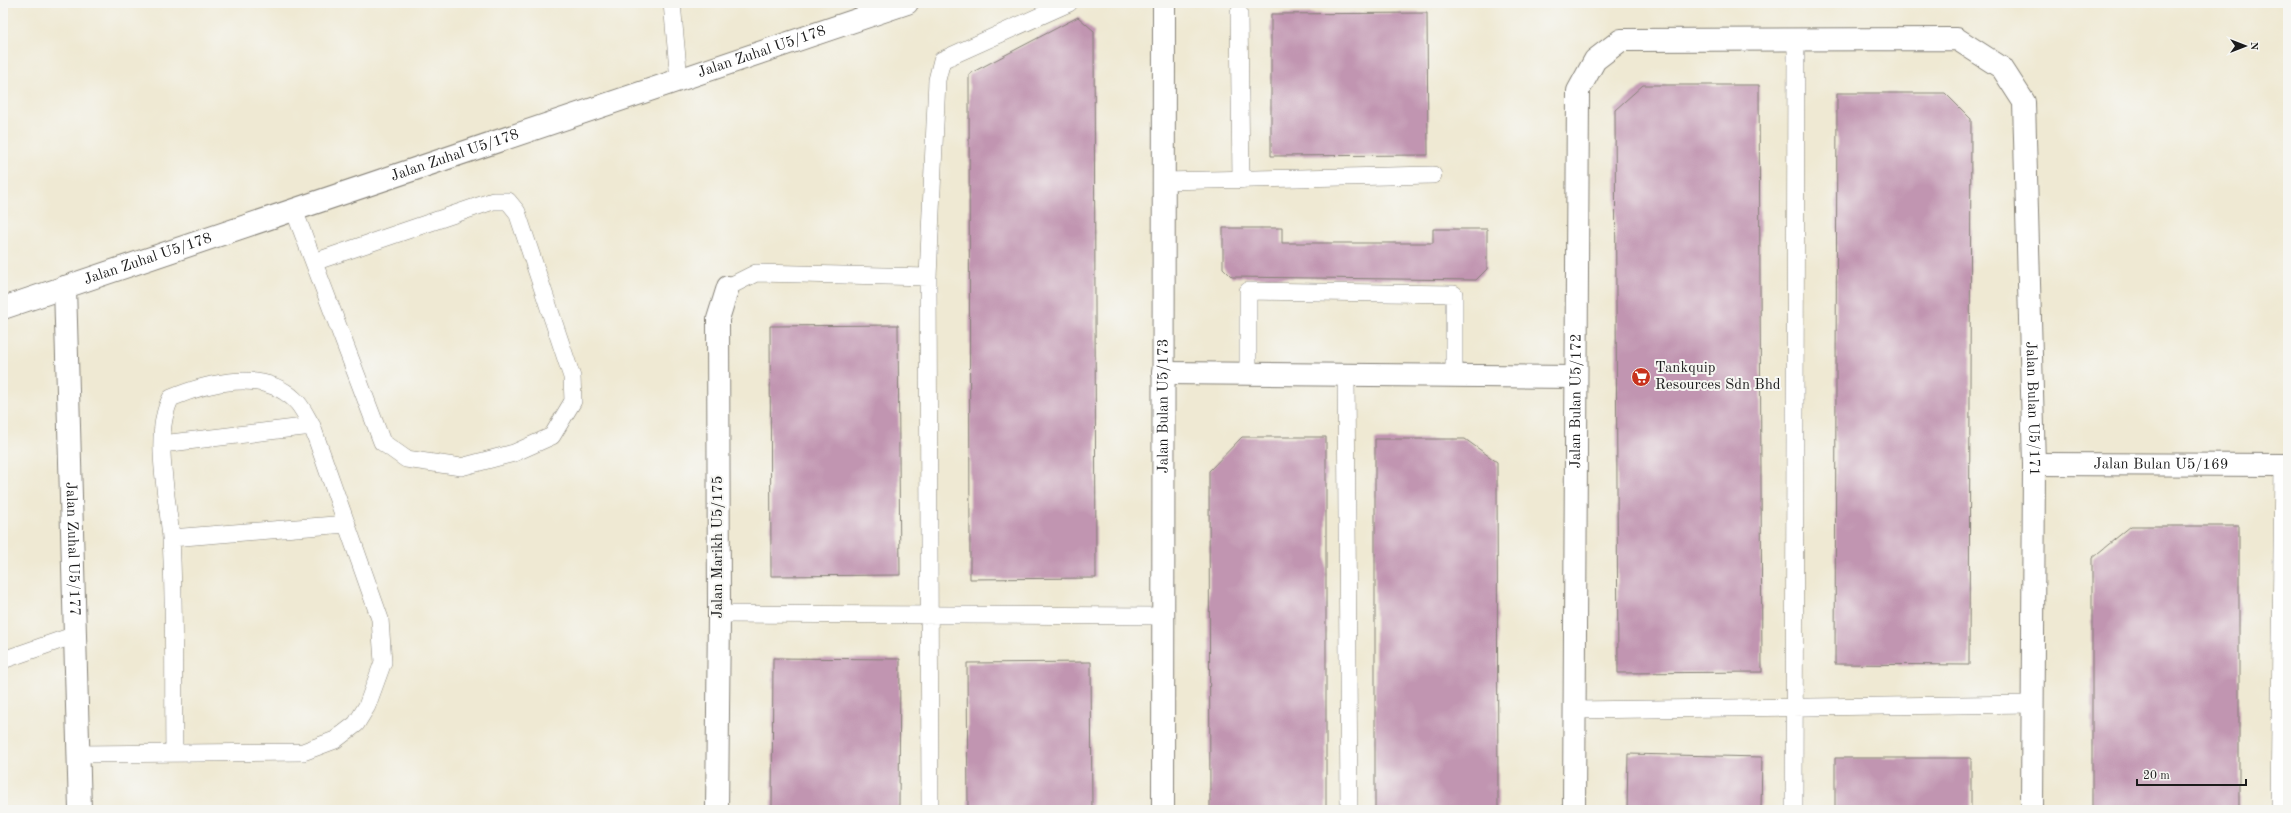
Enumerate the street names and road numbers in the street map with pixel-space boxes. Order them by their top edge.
street label: Jalan Zuhal U5/178 [696,23,828,81]
street label: Jalan Zuhal U5/178 [389,127,521,184]
street label: Jalan Zuhal U5/178 [82,231,214,288]
street label: Jalan Bulan U5/172 [1568,334,1584,468]
street label: Jalan Bulan U5/173 [1156,339,1171,473]
street label: Jalan Bulan U5/171 [2023,341,2042,476]
street label: Jalan Bulan U5/169 [2094,457,2228,472]
street label: Jalan Marikh U5/175 [711,476,726,618]
street label: Jalan Zuhal U5/177 [63,482,82,616]

